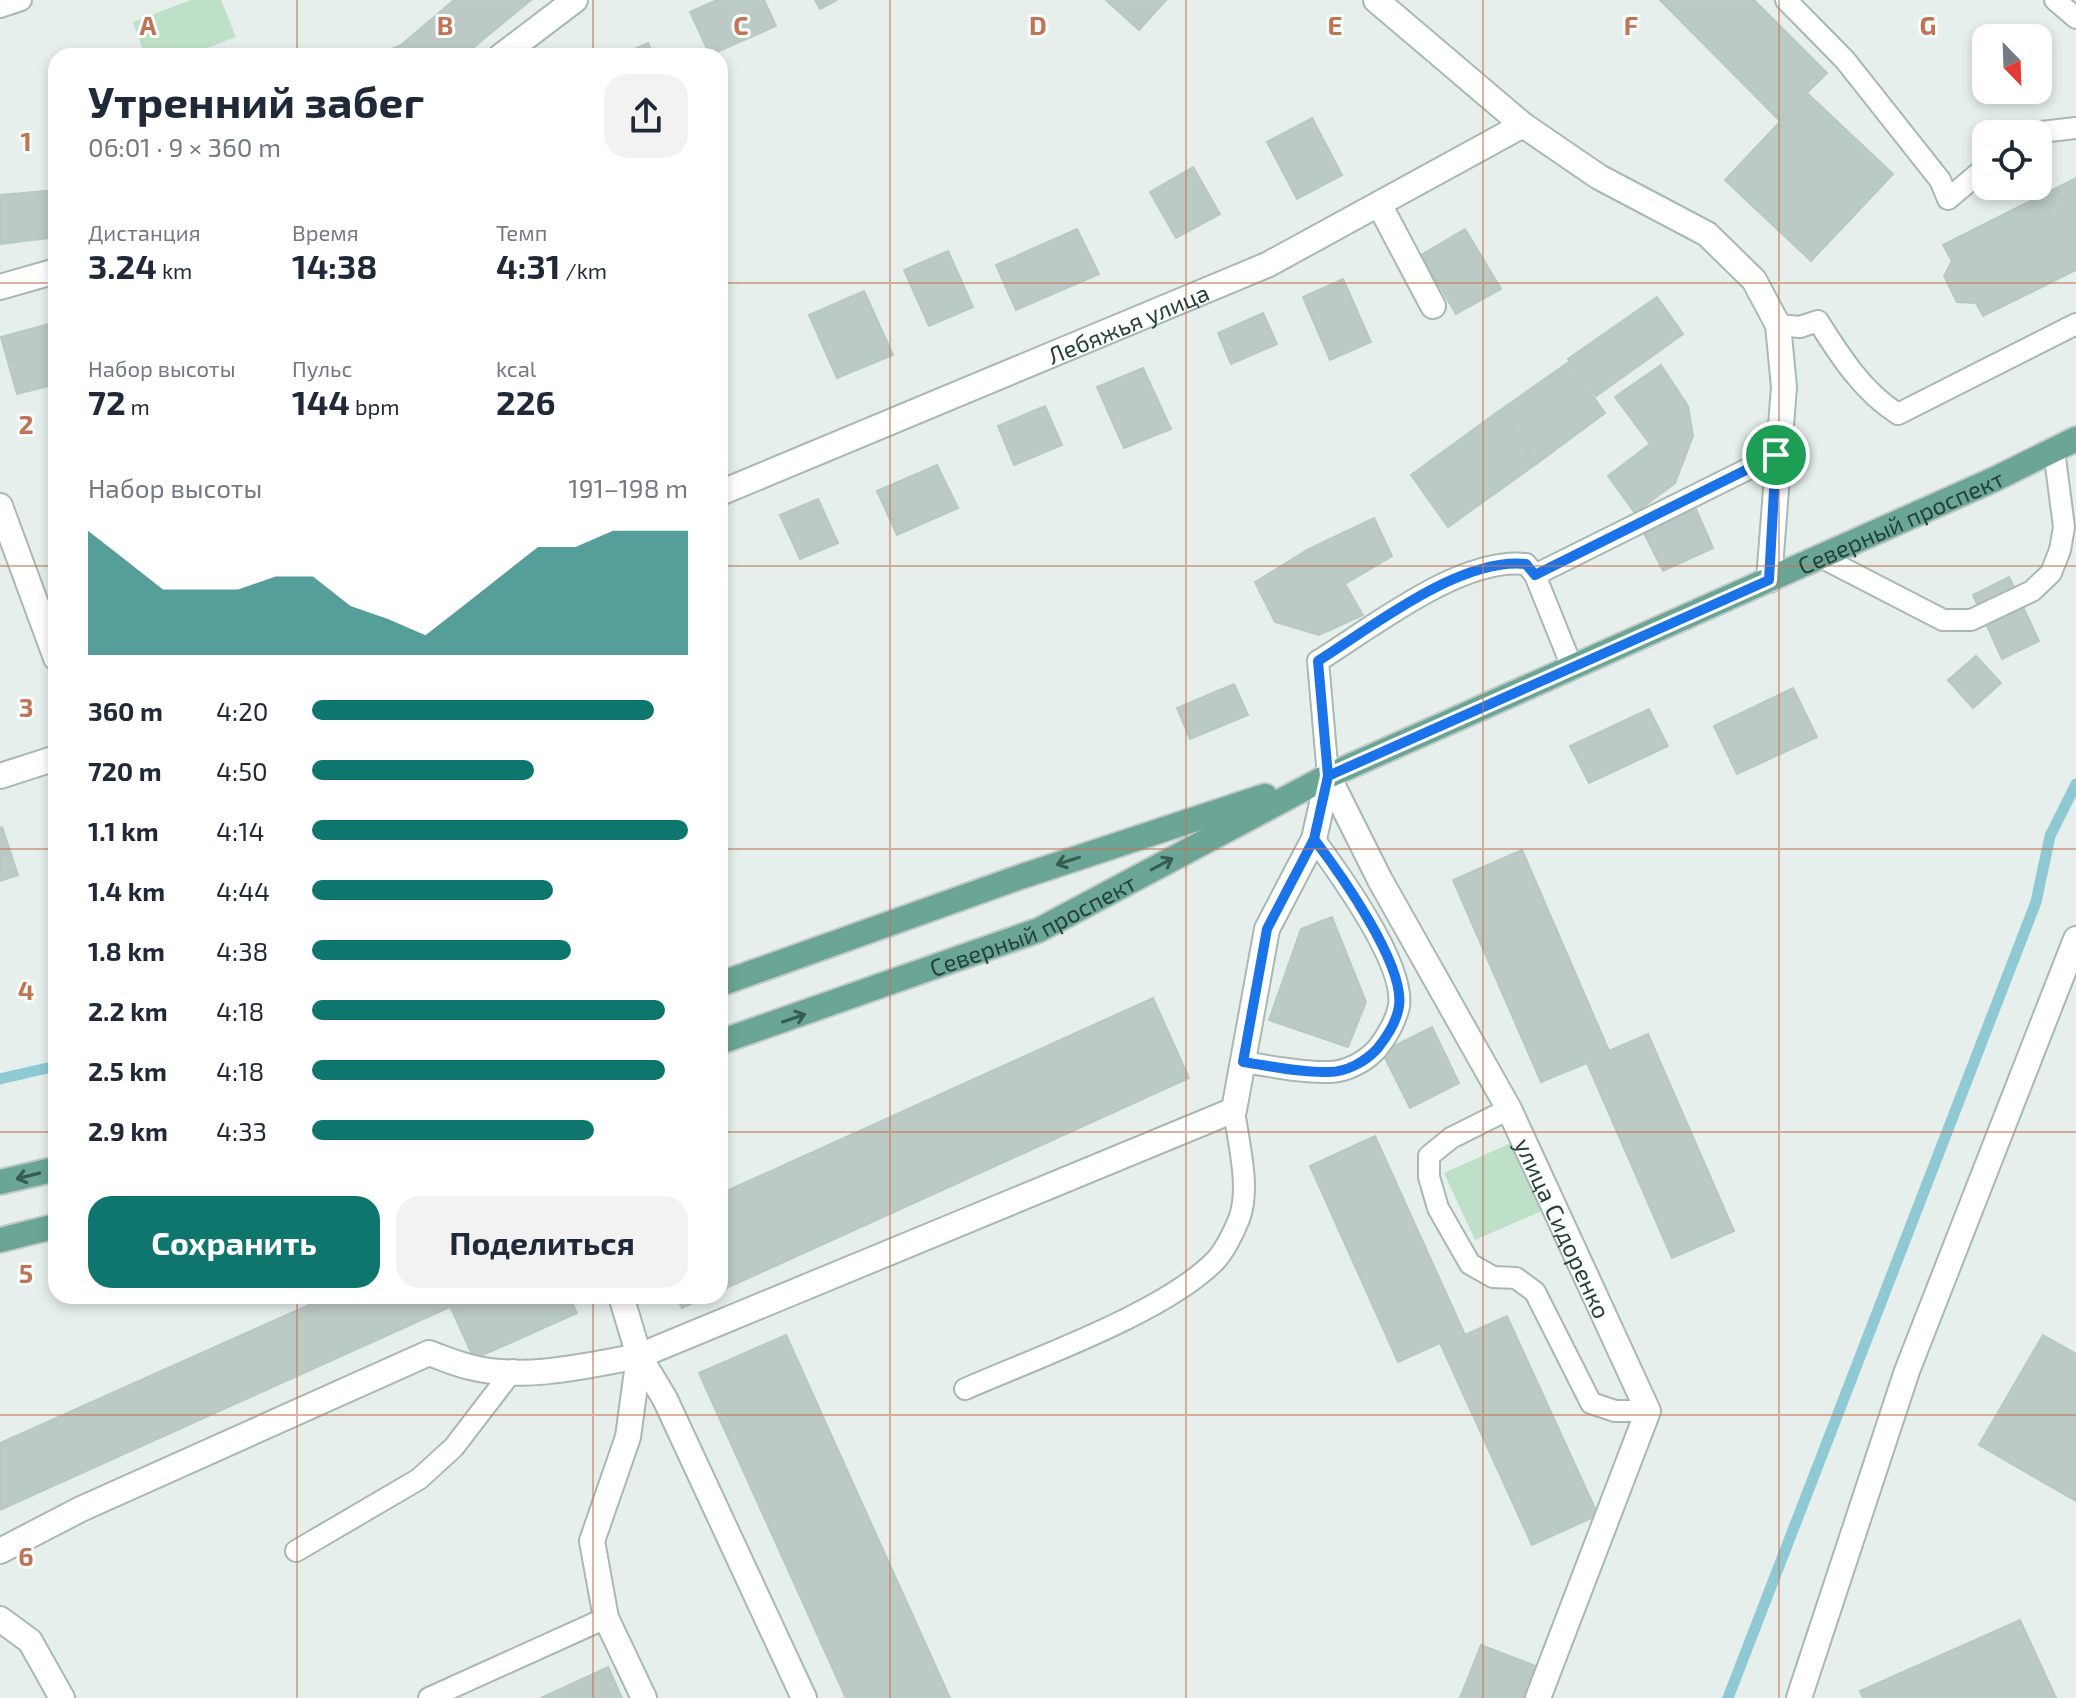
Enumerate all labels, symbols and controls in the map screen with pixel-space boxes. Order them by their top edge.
text: A [140,9,157,40]
text: B [437,9,453,40]
text: C [733,9,749,40]
text: D [1029,9,1047,40]
text: E [1327,9,1343,40]
text: F [1624,9,1638,40]
text: G [1920,9,1936,40]
north arrow [1972,24,2052,104]
map controls [1972,24,2052,200]
text: Утренний забег [88,74,424,127]
button: share [604,74,688,158]
button: locate [1972,120,2052,200]
text: 1 [20,125,32,156]
text: 06:01 · 9 × 360 m [88,131,281,162]
text: Дистанция [88,219,201,245]
text: Время [292,219,359,245]
text: Темп [496,219,547,245]
text: 3.24 [88,245,157,286]
text: 14:38 [292,245,378,286]
text: 4:31 [496,245,560,286]
text: km [157,257,192,283]
text: /km [560,257,607,283]
street label: Лебяжья улица [1043,276,1213,369]
text: Набор высоты [88,355,236,381]
text: Пульс [292,355,352,381]
text: kcal [496,355,536,381]
text: 72 [88,381,126,422]
text: 144 [292,381,350,422]
text: 226 [496,381,556,422]
text: m [126,393,150,419]
text: bpm [350,393,400,419]
text: 2 [18,408,34,439]
pin [1742,421,1810,489]
icon: arrive [1754,433,1798,477]
street label: Северный проспект [1793,463,2008,580]
text: Набор высоты [88,472,262,503]
text: 191–198 m [568,472,688,503]
text: 3 [19,691,33,722]
text: 360 m [88,695,163,726]
text: 4:20 [216,695,268,726]
text: 720 m [88,755,162,786]
text: 4:50 [216,755,268,786]
text: 1.1 km [88,815,159,846]
text: 4:14 [216,815,264,846]
one-way arrow [1056,855,1081,870]
one-way arrow [1150,856,1174,872]
street label: Северный проспект [926,867,1140,982]
text: 1.4 km [88,875,165,906]
text: 4:44 [216,875,270,906]
text: 1.8 km [88,935,165,966]
text: 4:38 [216,935,268,966]
text: 4 [18,974,34,1005]
text: 2.2 km [88,995,168,1026]
text: 4:18 [216,995,264,1026]
one-way arrow [781,1010,806,1024]
text: 2.5 km [88,1055,167,1086]
text: 4:18 [216,1055,264,1086]
text: 2.9 km [88,1115,168,1146]
text: 4:33 [216,1115,267,1146]
street label: улица Сидоренко [1509,1133,1618,1323]
one-way arrow [16,1169,41,1184]
button: Сохранить [88,1196,380,1288]
button: Поделиться [396,1196,688,1288]
text: 5 [19,1257,33,1288]
text: 6 [18,1540,34,1571]

